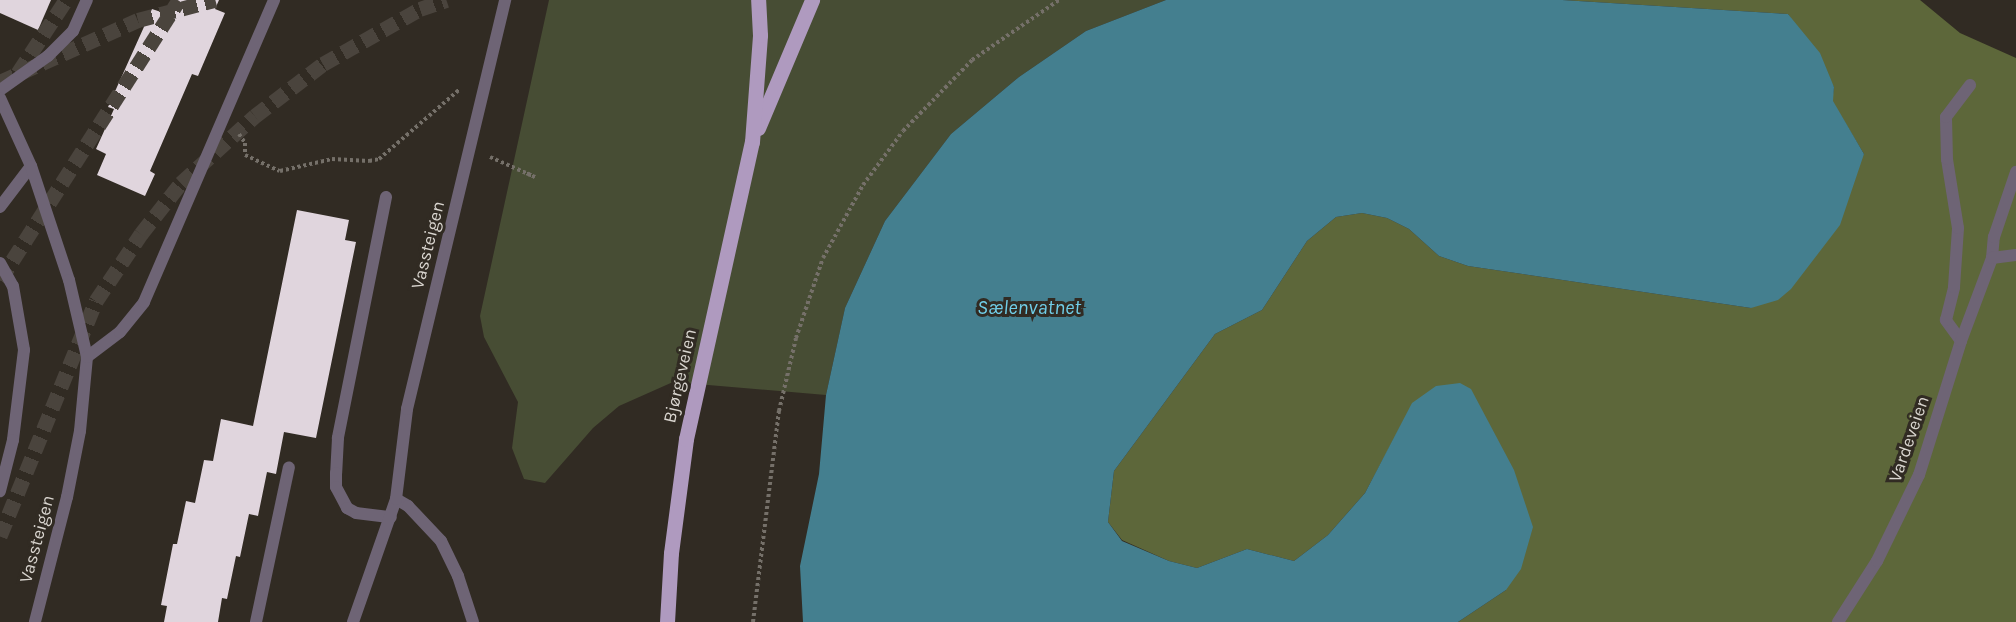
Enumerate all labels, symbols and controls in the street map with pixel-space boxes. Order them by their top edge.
street label: Vassteigen [407,199,449,291]
water label: Sælenvatnet [977,295,1081,319]
street label: Bjørgeveien [659,327,701,425]
street label: Vardeveien [1884,393,1934,485]
street label: Vassteigen [15,493,59,585]

